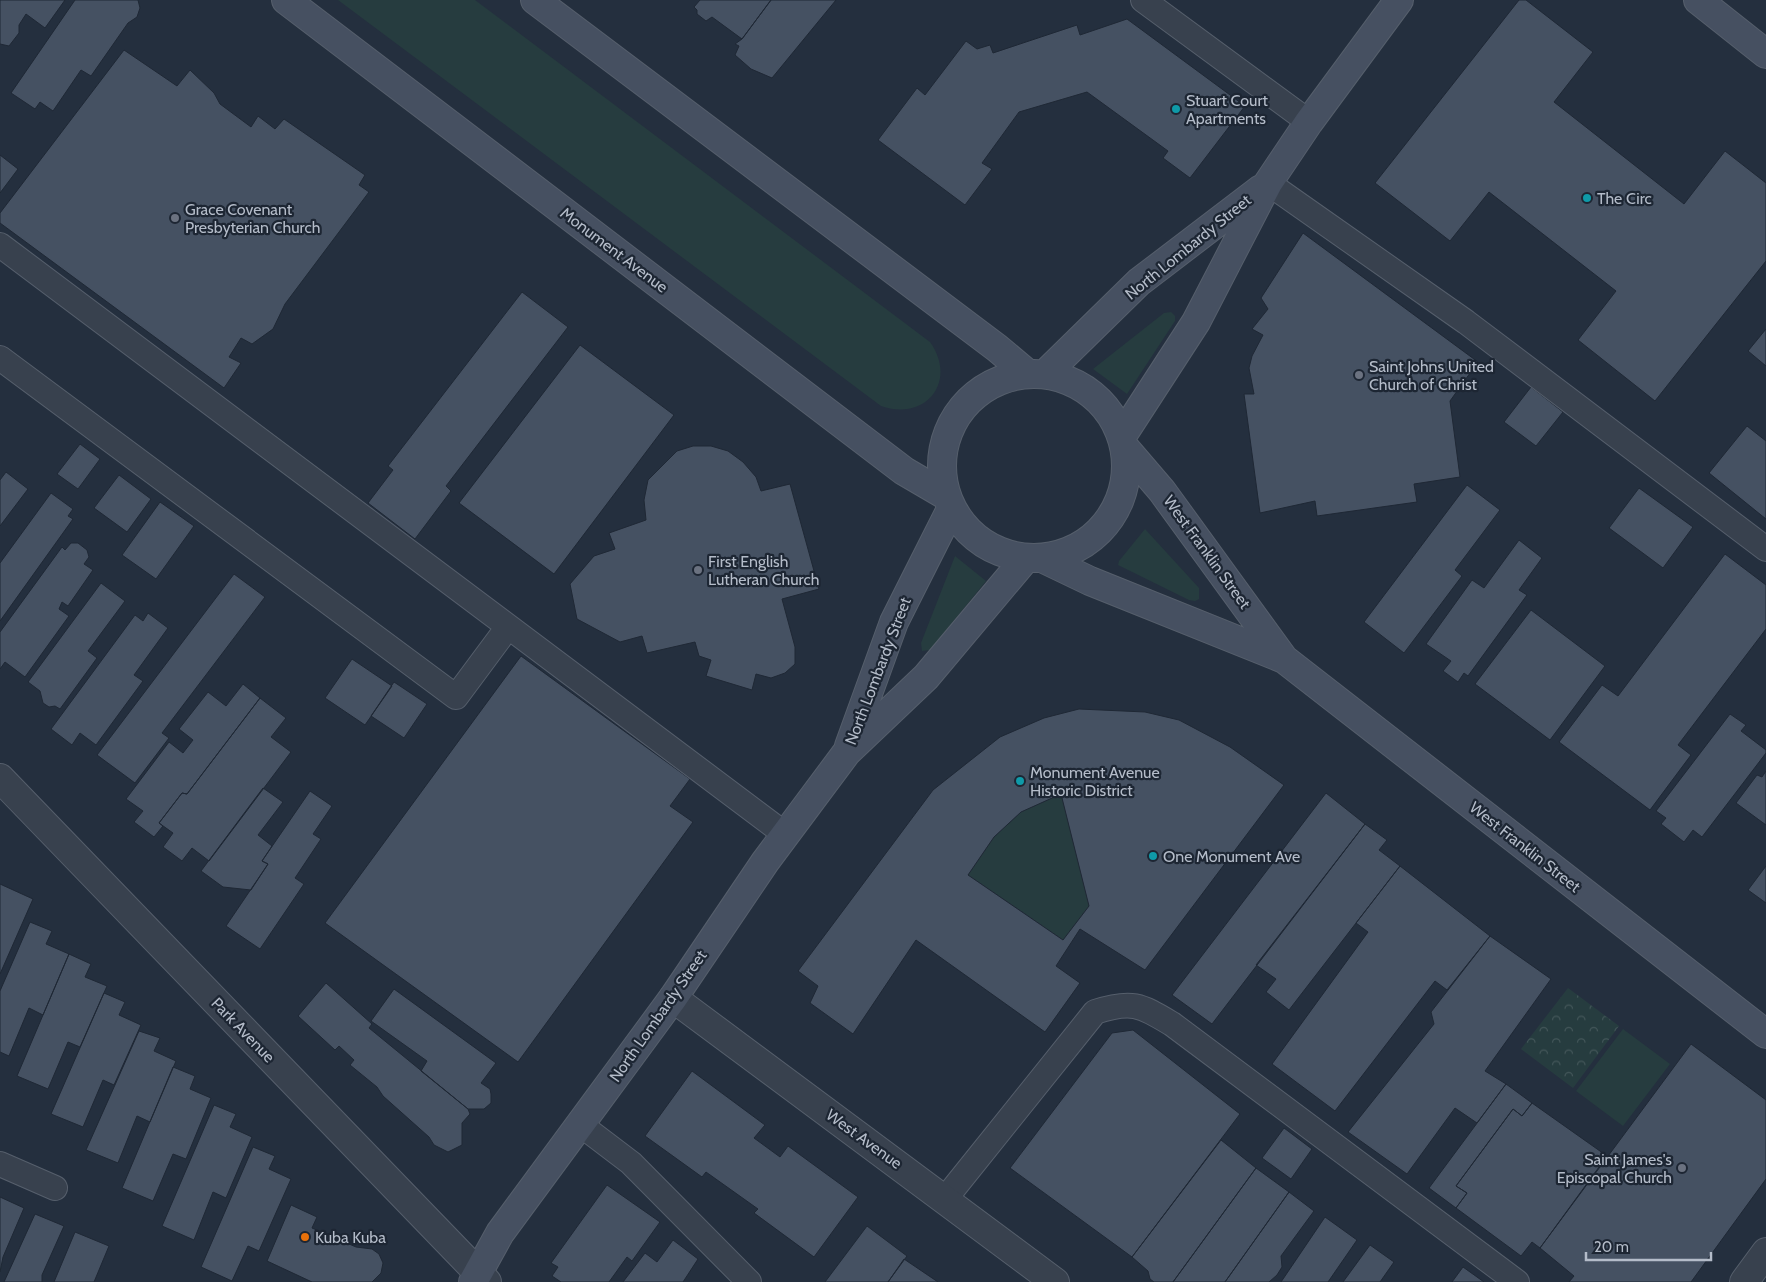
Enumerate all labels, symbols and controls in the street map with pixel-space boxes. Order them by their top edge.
place label: Stuart Court Apartments [1186,91,1268,128]
marker: Stuart Court Apartments [1170,103,1182,115]
place label: The Circ [1597,189,1652,208]
street label: North Lombardy Street [1121,190,1255,304]
marker: The Circ [1581,192,1593,204]
place label: Grace Covenant Presbyterian Church [185,200,320,237]
street label: Monument Avenue [556,203,672,297]
marker: Grace Covenant Presbyterian Church [169,212,181,224]
place label: Saint Johns United Church of Christ [1369,357,1494,394]
marker: Saint Johns United Church of Christ [1353,369,1365,381]
street label: West Franklin Street [1159,492,1255,613]
place label: First English Lutheran Church [708,552,819,589]
marker: First English Lutheran Church [692,564,704,576]
street label: North Lombardy Street [841,594,915,747]
place label: Monument Avenue Historic District [1030,763,1160,800]
marker: Monument Avenue Historic District [1014,775,1026,787]
street label: West Franklin Street [1466,798,1585,897]
place label: One Monument Ave [1163,847,1300,866]
marker: One Monument Ave [1147,850,1159,862]
street label: North Lombardy Street [605,946,711,1085]
street label: Park Avenue [207,993,279,1067]
street label: West Avenue [822,1105,906,1173]
place label: Saint James's Episcopal Church [1557,1150,1672,1187]
marker: Saint James's Episcopal Church [1676,1162,1688,1174]
place label: Kuba Kuba [315,1228,386,1247]
scale bar [1586,1230,1711,1262]
marker: Kuba Kuba [299,1231,311,1243]
text: 20 m [1594,1238,1629,1256]

